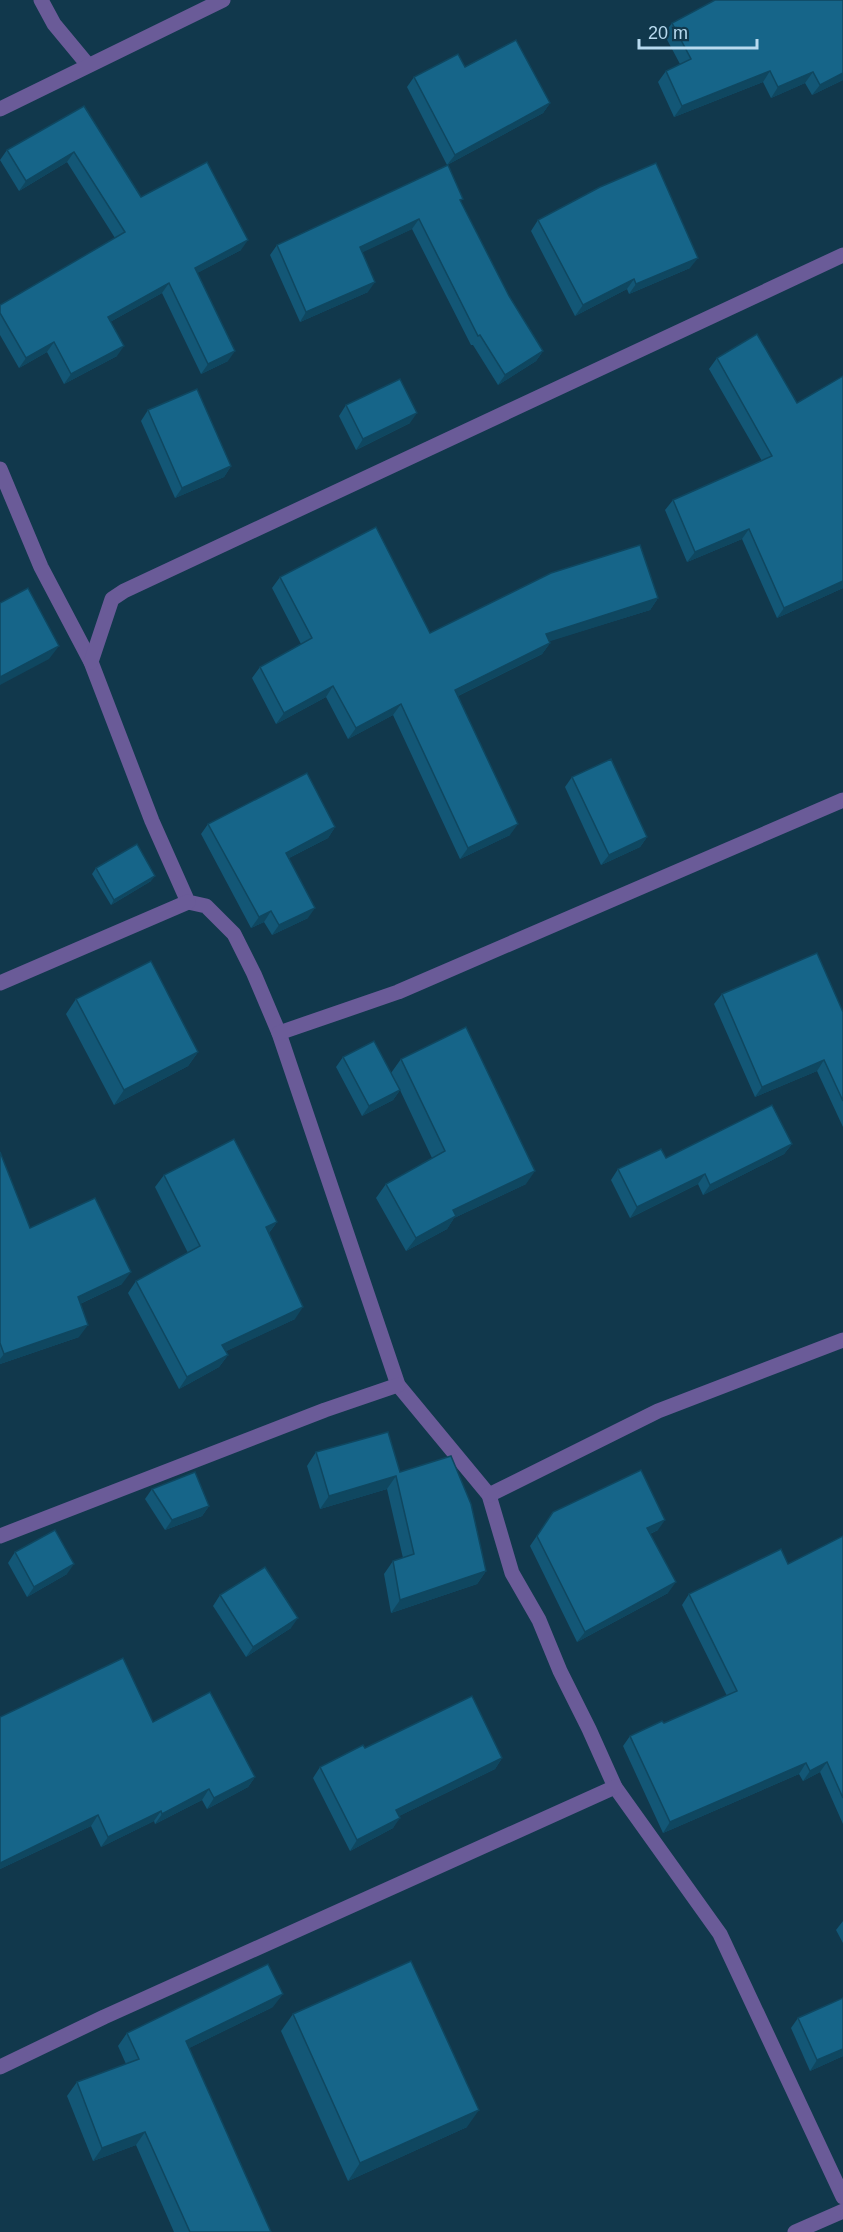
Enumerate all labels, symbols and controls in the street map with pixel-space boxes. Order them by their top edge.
scale bar [639,12,758,50]
text: 20 m [648,23,688,43]

